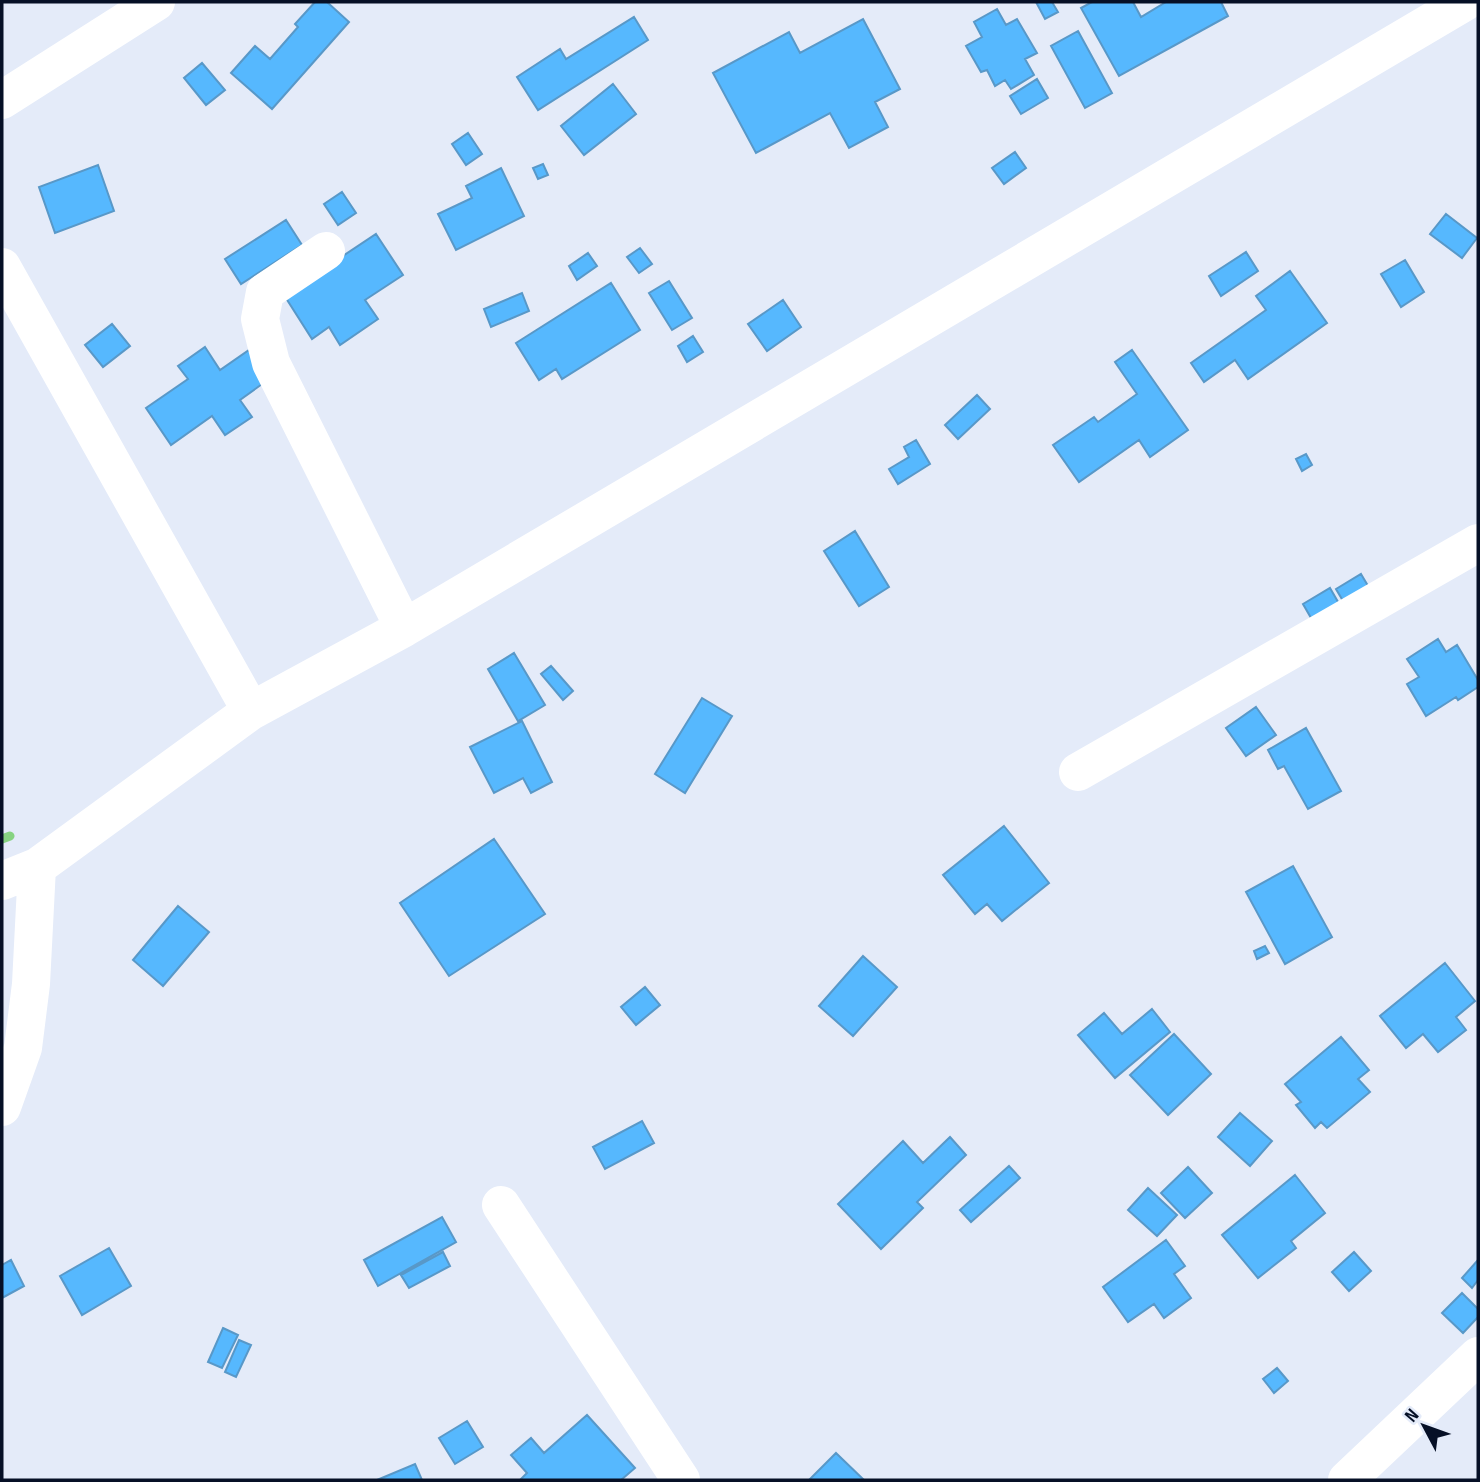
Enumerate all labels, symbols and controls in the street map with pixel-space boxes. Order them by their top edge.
north arrow [1389,1391,1459,1461]
text: N [1400,1404,1424,1427]

